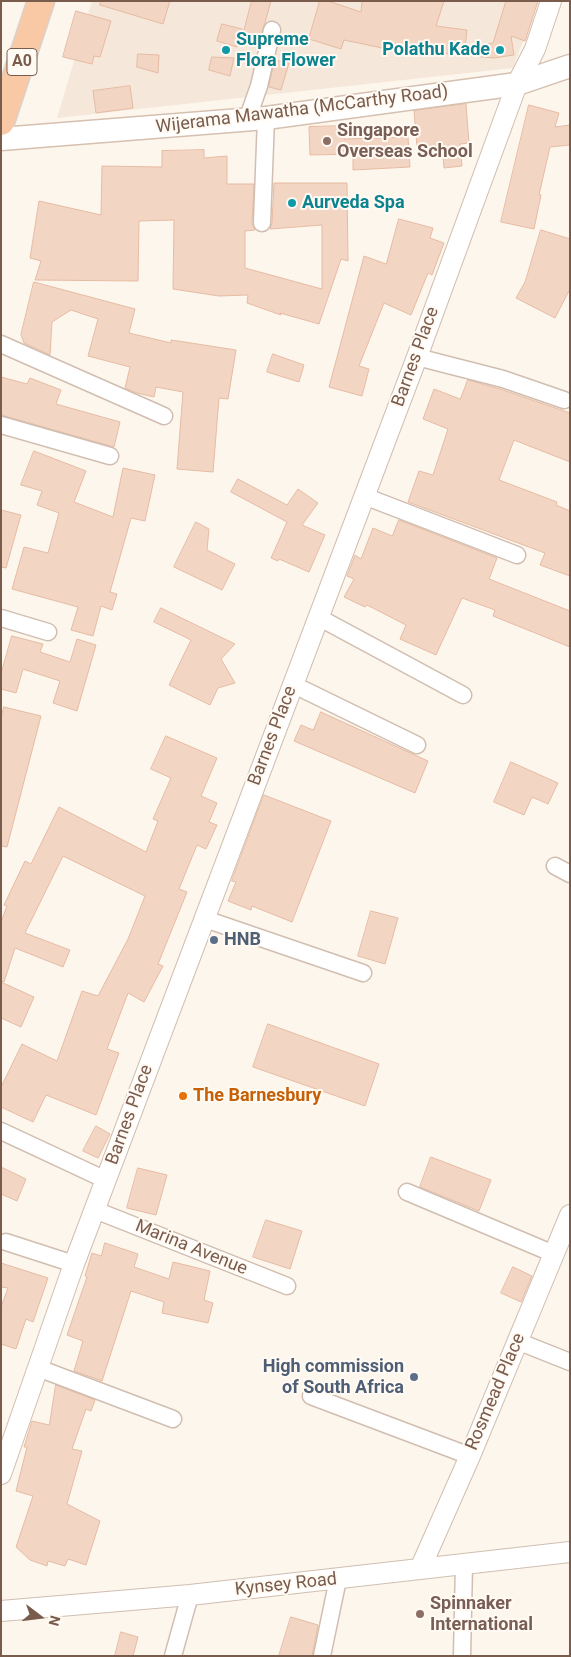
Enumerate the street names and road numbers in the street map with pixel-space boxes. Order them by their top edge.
road number: A0 [7,48,37,76]
street label: Wijerama Mawatha (McCarthy Road) [155,81,449,139]
street label: Barnes Place [388,304,444,410]
street label: Barnes Place [244,683,302,789]
street label: Barnes Place [102,1062,158,1168]
street label: Marina Avenue [132,1216,250,1280]
street label: Rosmead Place [462,1330,530,1454]
street label: Kynsey Road [234,1569,338,1601]

